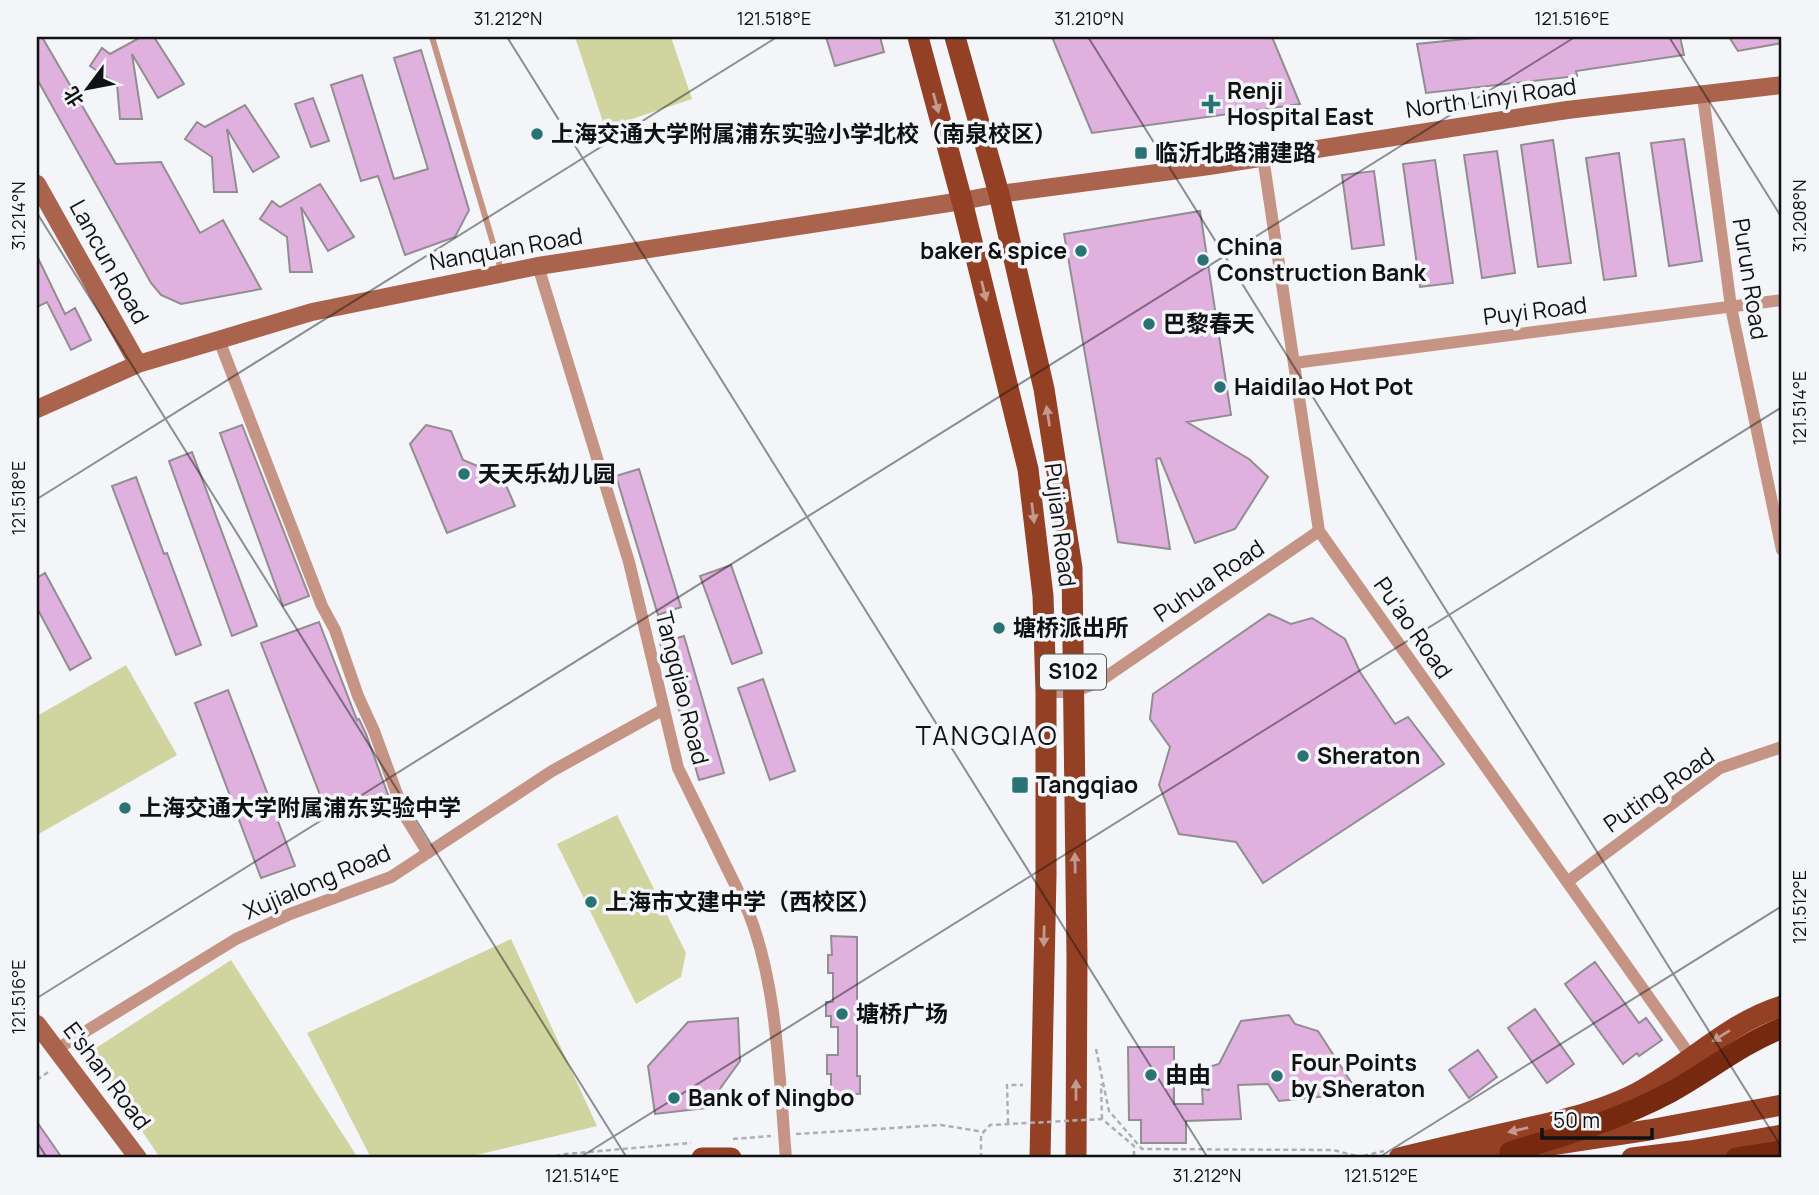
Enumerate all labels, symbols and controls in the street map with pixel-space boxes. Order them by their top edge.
text: 31.212°N [474,6,542,30]
text: 121.518°E [737,6,811,30]
text: 31.210°N [1054,6,1124,30]
text: 121.516°E [1534,6,1610,30]
north arrow [52,52,122,122]
street label: North Linyi Road [1403,69,1578,125]
place label: Renji Hospital East [1227,74,1374,132]
text: 北 [58,82,90,112]
one-way arrow [931,92,942,114]
marker: Renji Hospital East [1201,94,1221,114]
place label: 上海交通大学附属浦东实验小学北校（南泉校区） [551,117,1057,149]
marker: 上海交通大学附属浦东实验小学北校（南泉校区） [529,126,545,142]
place label: 临沂北路浦建路 [1155,136,1316,168]
marker: 临沂北路浦建路 [1133,145,1149,161]
text: 31.208°N [1787,180,1811,252]
text: 31.214°N [6,181,30,251]
street label: Lancun Road [63,194,157,329]
street label: Purun Road [1726,216,1776,342]
street label: Nanquan Road [427,219,585,277]
place label: China Construction Bank [1217,230,1427,288]
place label: baker & spice [920,234,1067,266]
marker: baker & spice [1073,243,1089,259]
marker: China Construction Bank [1195,252,1211,268]
one-way arrow [979,281,990,303]
street label: Puyi Road [1481,288,1589,332]
place label: 巴黎春天 [1163,307,1255,339]
marker: 巴黎春天 [1141,316,1157,332]
place label: Haidilao Hot Pot [1234,370,1413,402]
text: 121.514°E [1787,371,1811,445]
marker: Haidilao Hot Pot [1212,379,1228,395]
one-way arrow [1042,405,1053,427]
place label: 天天乐幼儿园 [478,457,616,489]
text: 121.518°E [6,461,30,535]
street label: Pujian Road [1038,461,1084,588]
marker: 天天乐幼儿园 [456,466,472,482]
one-way arrow [1028,503,1039,525]
street label: Puhua Road [1147,531,1270,629]
street label: Pu'ao Road [1367,570,1461,685]
street label: Tangqiao Road [648,608,717,768]
place label: 塘桥派出所 [1013,611,1128,643]
marker: 塘桥派出所 [991,620,1007,636]
road number: S102 [1040,654,1106,690]
district label: TANGQIAO [915,717,1059,753]
place label: Sheraton [1317,739,1420,771]
street label: Puting Road [1597,739,1720,839]
marker: Sheraton [1295,748,1311,764]
place label: Tangqiao [1036,768,1138,800]
marker: Tangqiao [1010,775,1030,795]
place label: 上海交通大学附属浦东实验中学 [139,791,461,823]
marker: 上海交通大学附属浦东实验中学 [117,800,133,816]
street label: Xujialong Road [238,836,395,926]
one-way arrow [1069,851,1081,873]
text: 121.512°E [1787,870,1811,944]
place label: 上海市文建中学（西校区） [605,885,881,917]
marker: 上海市文建中学（西校区） [583,894,599,910]
one-way arrow [1039,925,1050,947]
text: 121.516°E [6,959,30,1035]
place label: 塘桥广场 [856,997,948,1029]
marker: 塘桥广场 [834,1006,850,1022]
street label: E'shan Road [57,1015,159,1136]
one-way arrow [1711,1029,1731,1042]
place label: Four Points by Sheraton [1291,1046,1425,1104]
place label: 由由 [1165,1058,1211,1090]
marker: 由由 [1143,1067,1159,1083]
marker: Four Points by Sheraton [1269,1068,1285,1084]
one-way arrow [1070,1079,1082,1101]
place label: Bank of Ningbo [688,1081,855,1113]
marker: Bank of Ningbo [666,1090,682,1106]
scale bar [1542,1097,1653,1141]
text: 50 m [1553,1106,1600,1134]
one-way arrow [1506,1125,1528,1136]
text: 121.514°E [545,1163,619,1187]
text: 31.212°N [1173,1163,1241,1187]
text: 121.512°E [1344,1163,1418,1187]

